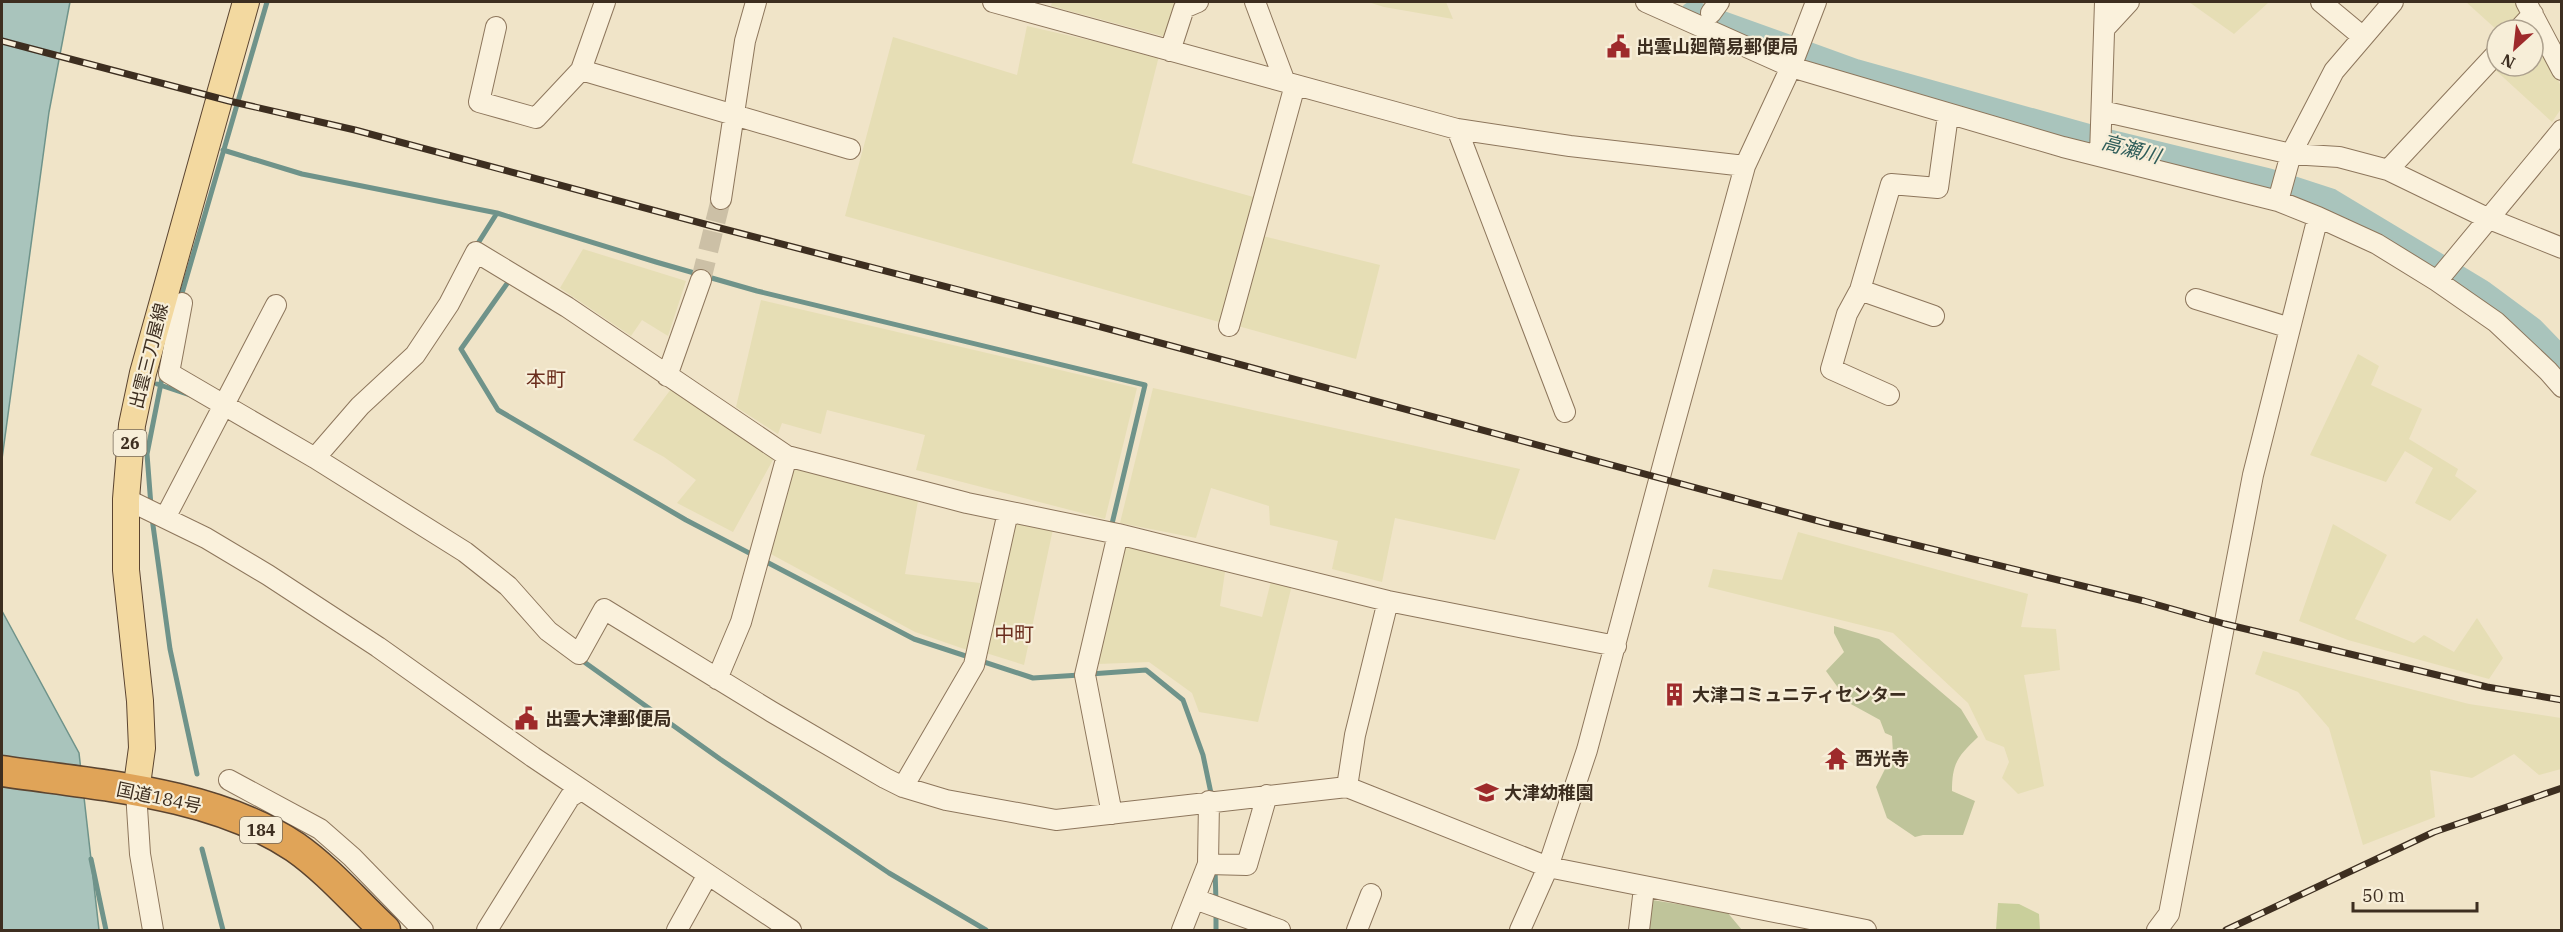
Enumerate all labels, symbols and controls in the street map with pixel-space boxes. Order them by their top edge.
north arrow [2485,18,2545,78]
public building icon: 出雲山廻簡易郵便局 [1605,34,1631,60]
place label: 出雲山廻簡易郵便局 [1636,35,1798,58]
text: N [2498,50,2518,73]
water label: 高瀬川 [2099,128,2166,170]
street label: 出雲三刀屋線 [124,301,173,411]
district label: 本町 [526,365,566,392]
road number: 26 [114,430,146,456]
district label: 中町 [994,620,1034,647]
building icon: 大津コミュニティセンター [1661,682,1687,708]
place label: 大津コミュニティセンター [1692,683,1907,706]
public building icon: 出雲大津郵便局 [514,706,540,732]
place label: 出雲大津郵便局 [545,707,671,730]
temple icon: 西光寺 [1824,746,1850,772]
place label: 西光寺 [1855,747,1909,770]
street label: 国道184号 [114,777,204,818]
school or university icon: 大津幼稚園 [1473,780,1499,806]
place label: 大津幼稚園 [1504,781,1594,804]
road number: 184 [240,817,282,843]
scale bar [2353,875,2478,913]
text: 50 m [2362,884,2405,907]

